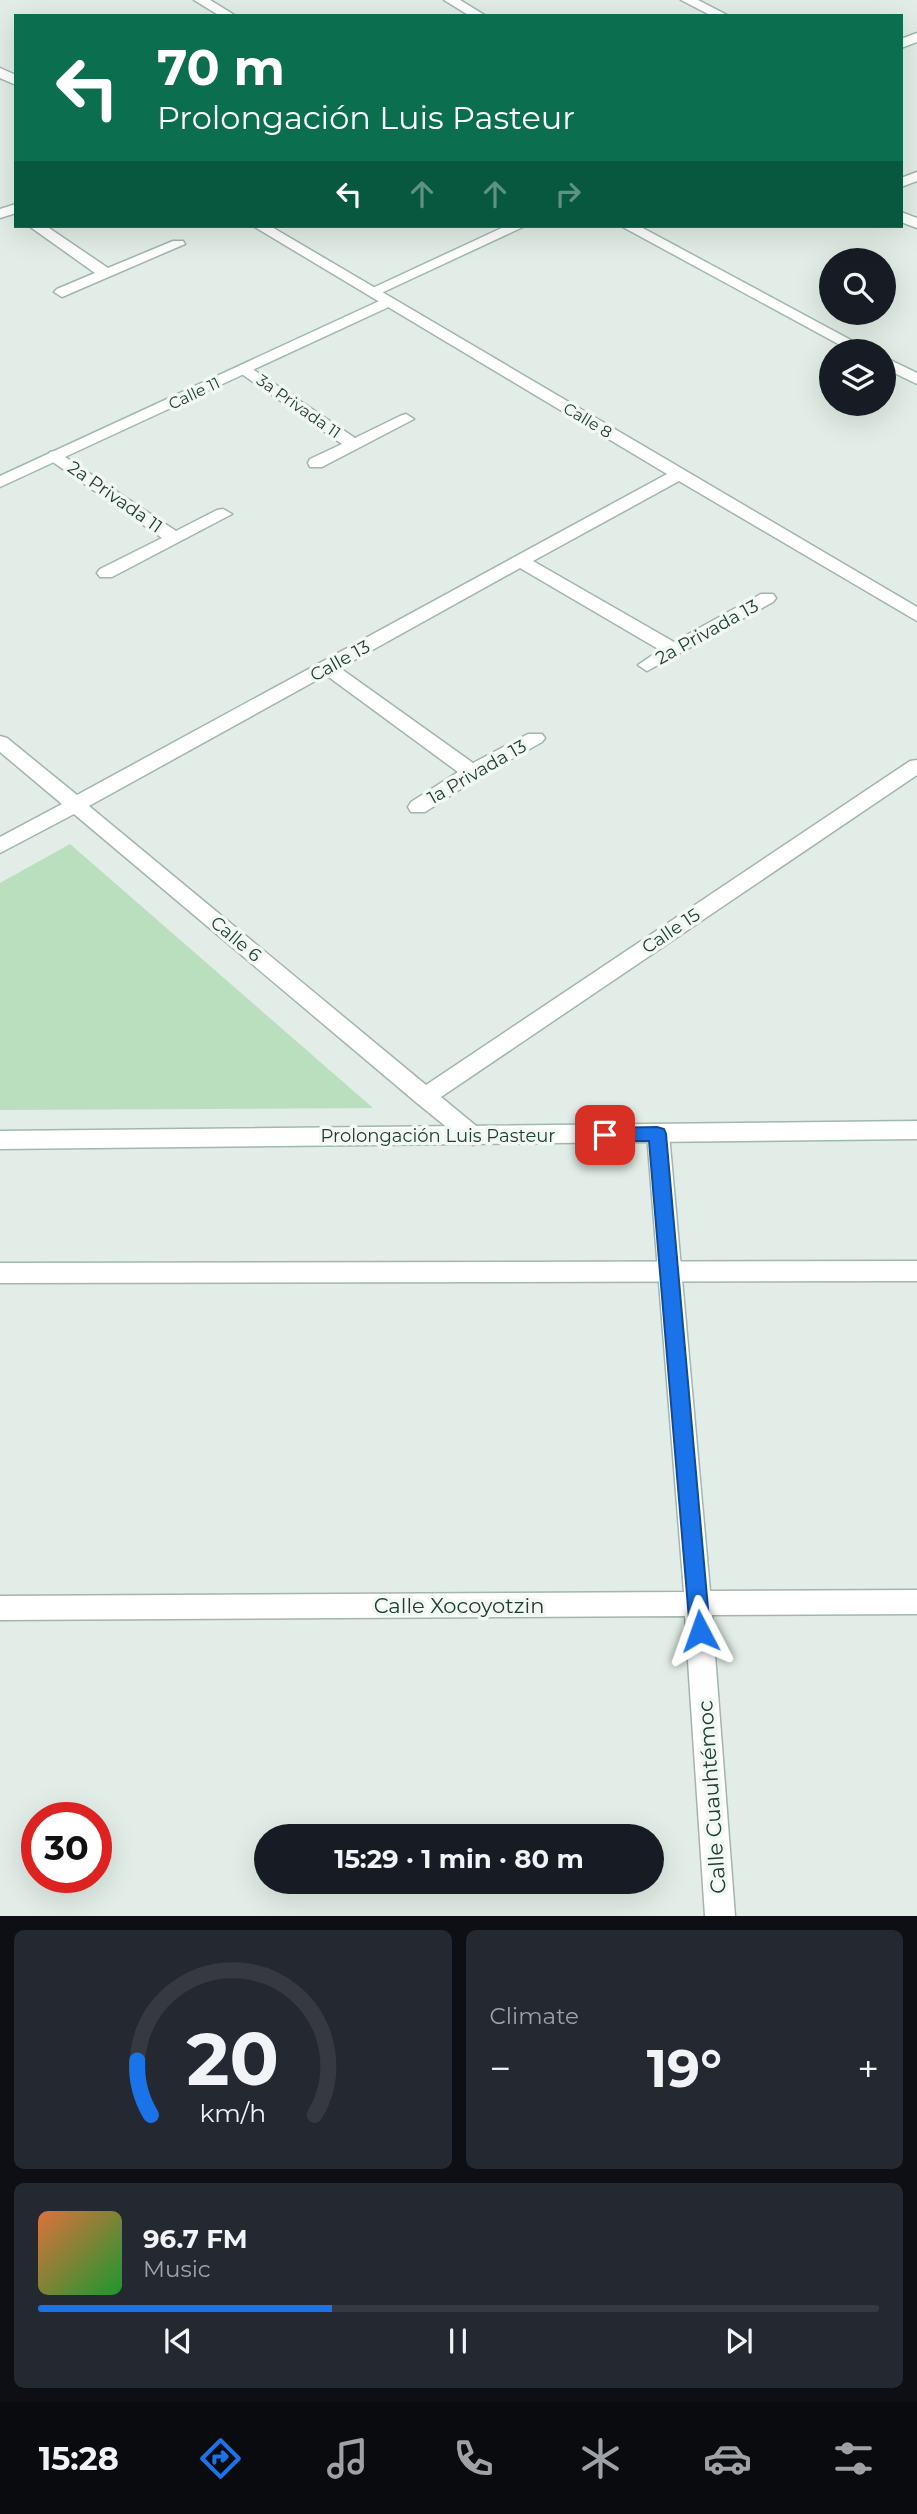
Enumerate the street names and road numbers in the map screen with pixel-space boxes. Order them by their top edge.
street label: 3a Privada 11 [253,370,344,442]
street label: Calle 11 [165,373,223,414]
street label: Calle 8 [560,399,615,442]
street label: 2a Privada 11 [63,456,167,538]
street label: 2a Privada 13 [652,595,762,669]
street label: Calle 13 [306,636,374,686]
street label: 1a Privada 13 [424,735,530,809]
street label: Calle 15 [638,904,704,958]
street label: Calle 6 [206,911,266,967]
street label: Prolongación Luis Pasteur [320,1125,556,1147]
street label: Calle Xocoyotzin [374,1593,544,1618]
street label: Calle Cuauhtémoc [692,1699,731,1895]

